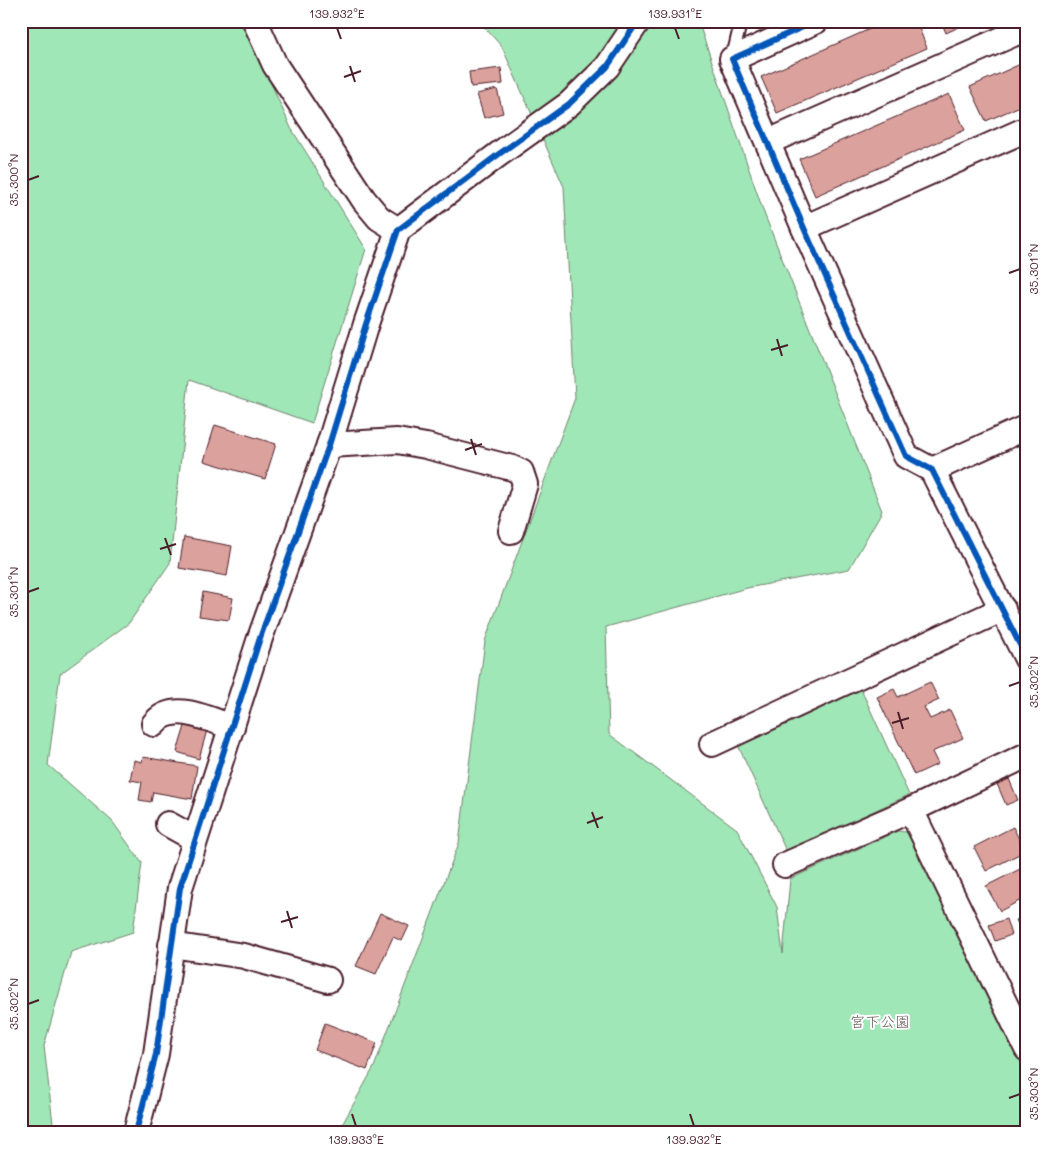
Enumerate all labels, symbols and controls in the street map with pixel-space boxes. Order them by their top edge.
text: 139.932°E [309,5,365,21]
text: 139.931°E [648,5,702,21]
text: 35.300°N [5,154,21,206]
text: 35.301°N [1025,244,1041,294]
text: 35.301°N [5,567,21,617]
text: 35.302°N [1025,656,1041,708]
text: 35.302°N [5,978,21,1030]
park label: 宮下公園 [850,1011,910,1031]
text: 35.303°N [1025,1068,1041,1120]
text: 139.933°E [328,1131,384,1147]
text: 139.932°E [666,1131,722,1147]

